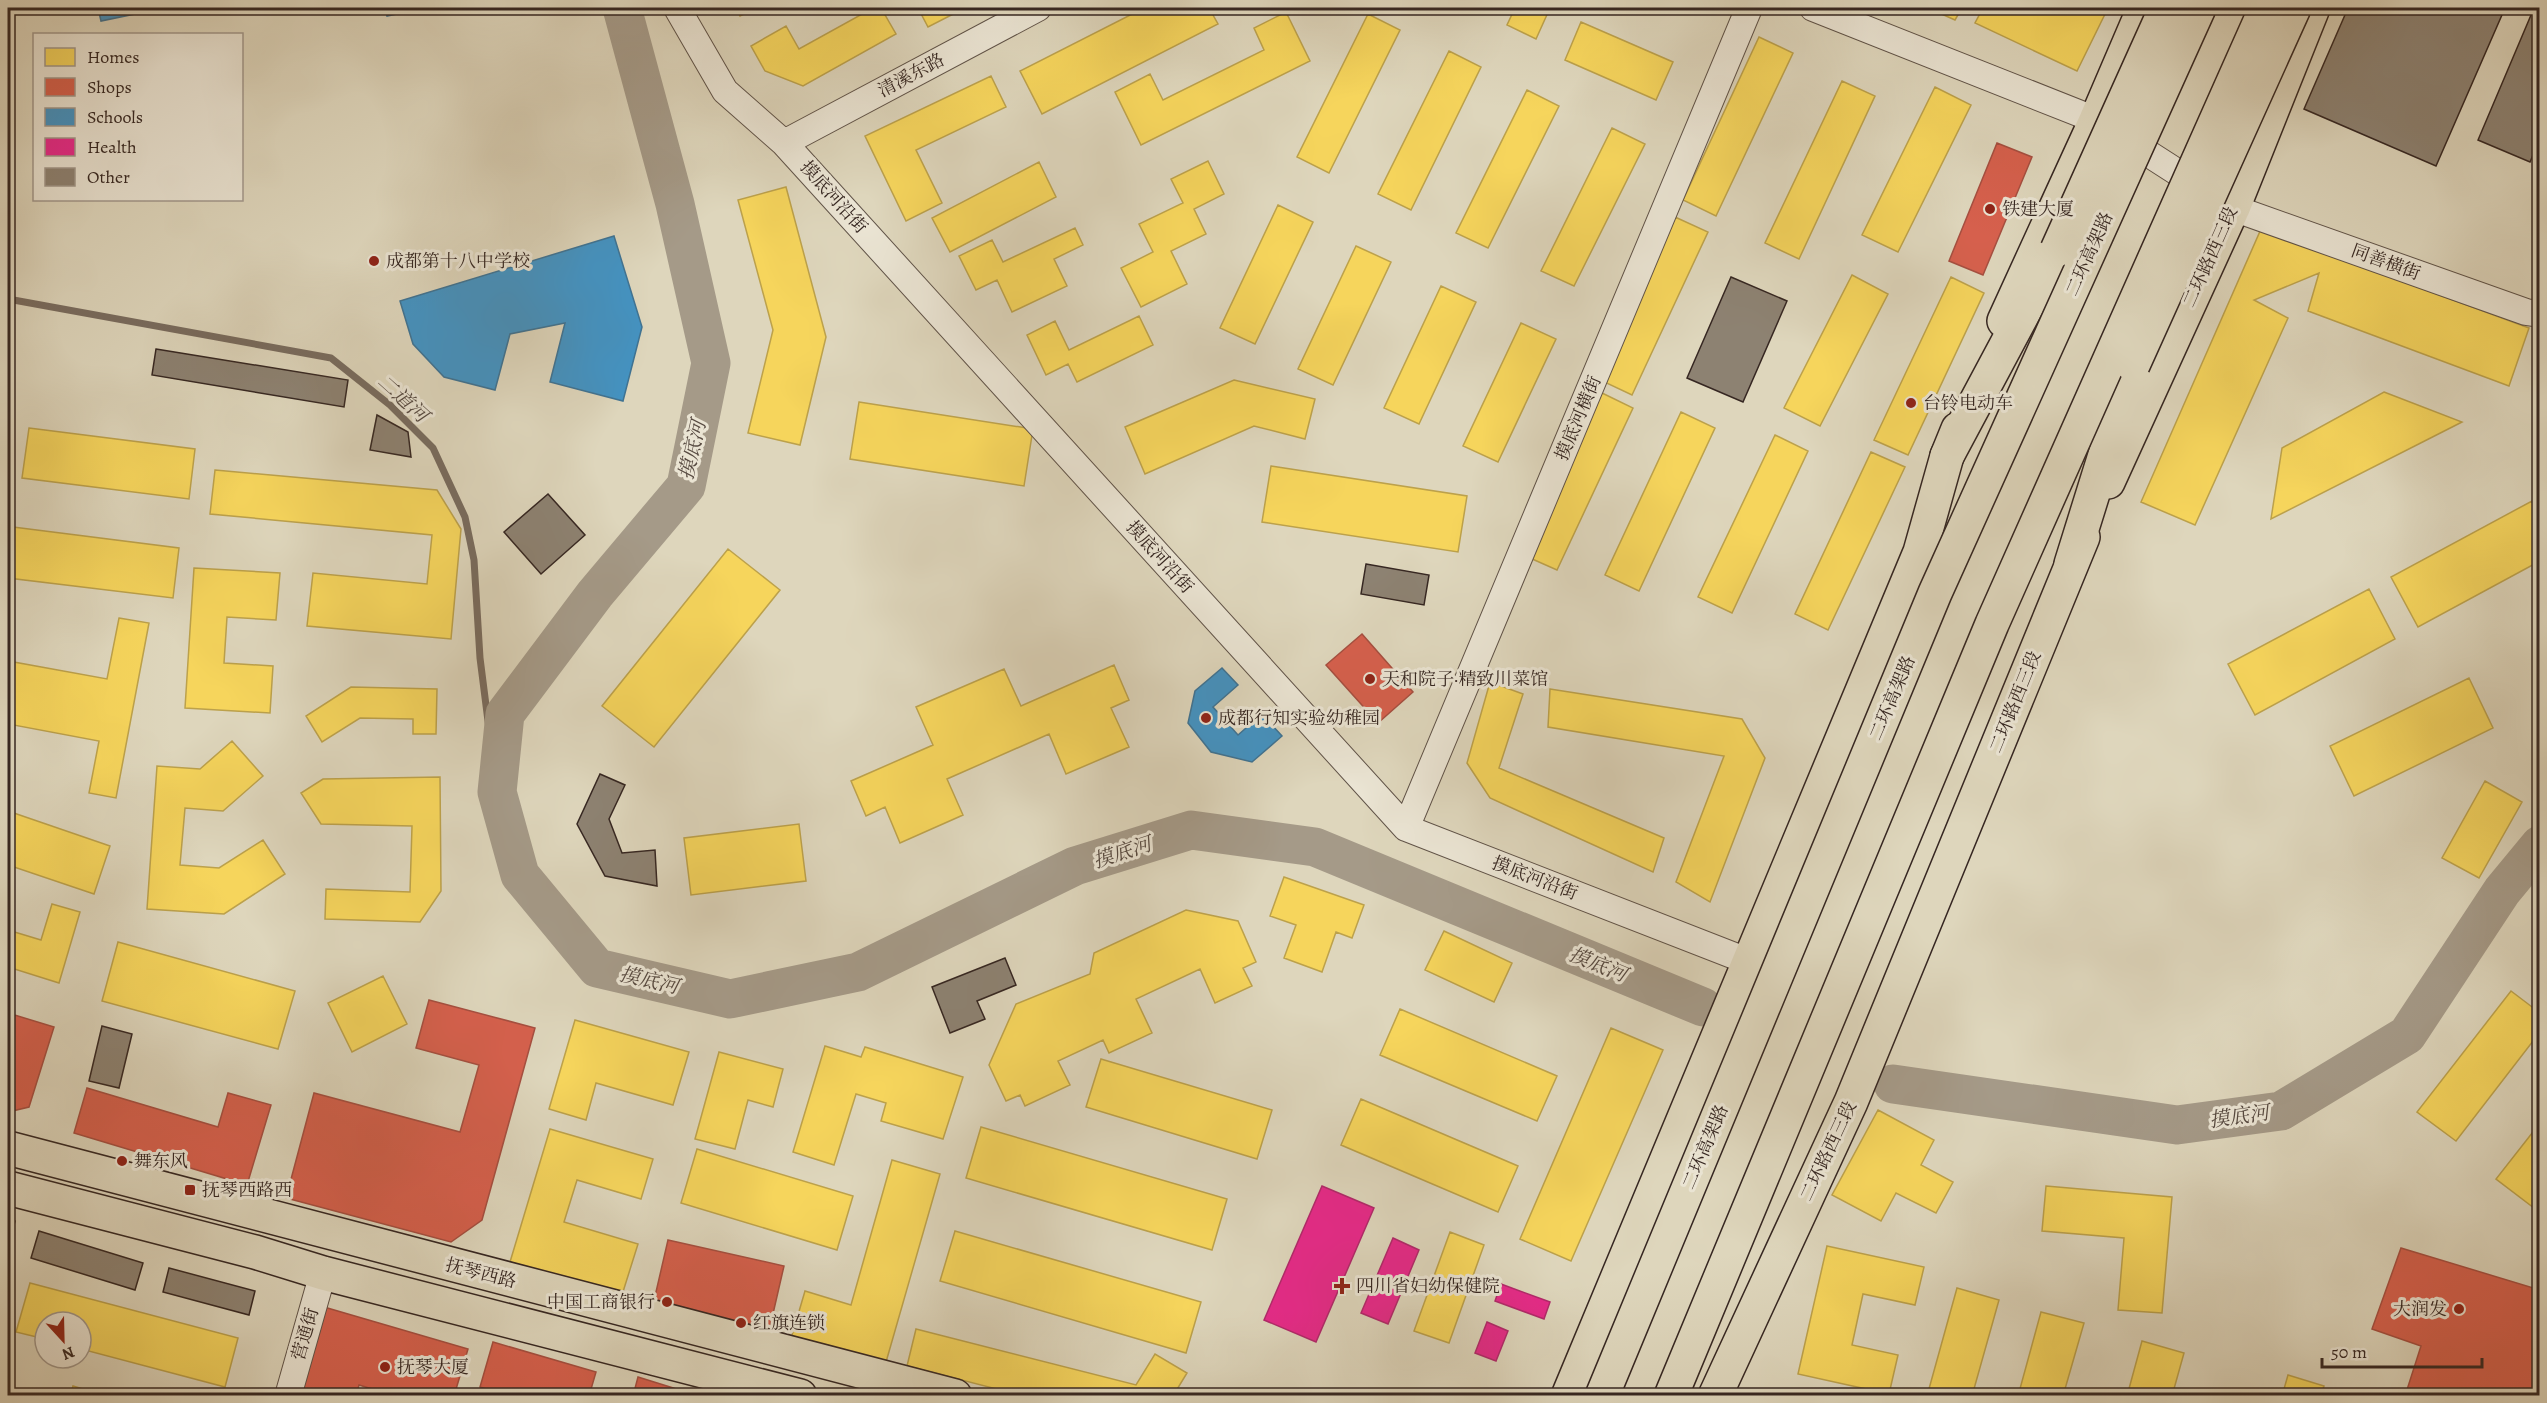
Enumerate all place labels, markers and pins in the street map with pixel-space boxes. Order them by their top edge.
place label: 铁建大厦 [2002,197,2074,221]
marker: 铁建大厦 [1983,202,1997,216]
place label: 成都第十八中学校 [386,249,530,273]
marker: 成都第十八中学校 [367,254,381,268]
place label: 台铃电动车 [1923,391,2013,415]
marker: 台铃电动车 [1904,396,1918,410]
place label: 天和院子·精致川菜馆 [1382,667,1548,691]
marker: 天和院子·精致川菜馆 [1363,672,1377,686]
place label: 成都行知实验幼稚园 [1218,706,1380,730]
marker: 成都行知实验幼稚园 [1199,711,1213,725]
place label: 舞东风 [134,1149,188,1173]
marker: 舞东风 [115,1154,129,1168]
place label: 抚琴西路西 [202,1178,292,1202]
marker: 抚琴西路西 [183,1183,197,1197]
place label: 四川省妇幼保健院 [1356,1274,1500,1298]
marker: 四川省妇幼保健院 [1333,1277,1351,1295]
place label: 中国工商银行 [547,1290,655,1314]
marker: 中国工商银行 [660,1295,674,1309]
place label: 大润发 [2393,1297,2447,1321]
marker: 大润发 [2452,1302,2466,1316]
place label: 红旗连锁 [753,1311,825,1335]
marker: 红旗连锁 [734,1316,748,1330]
place label: 抚琴大厦 [397,1355,469,1379]
marker: 抚琴大厦 [378,1360,392,1374]

